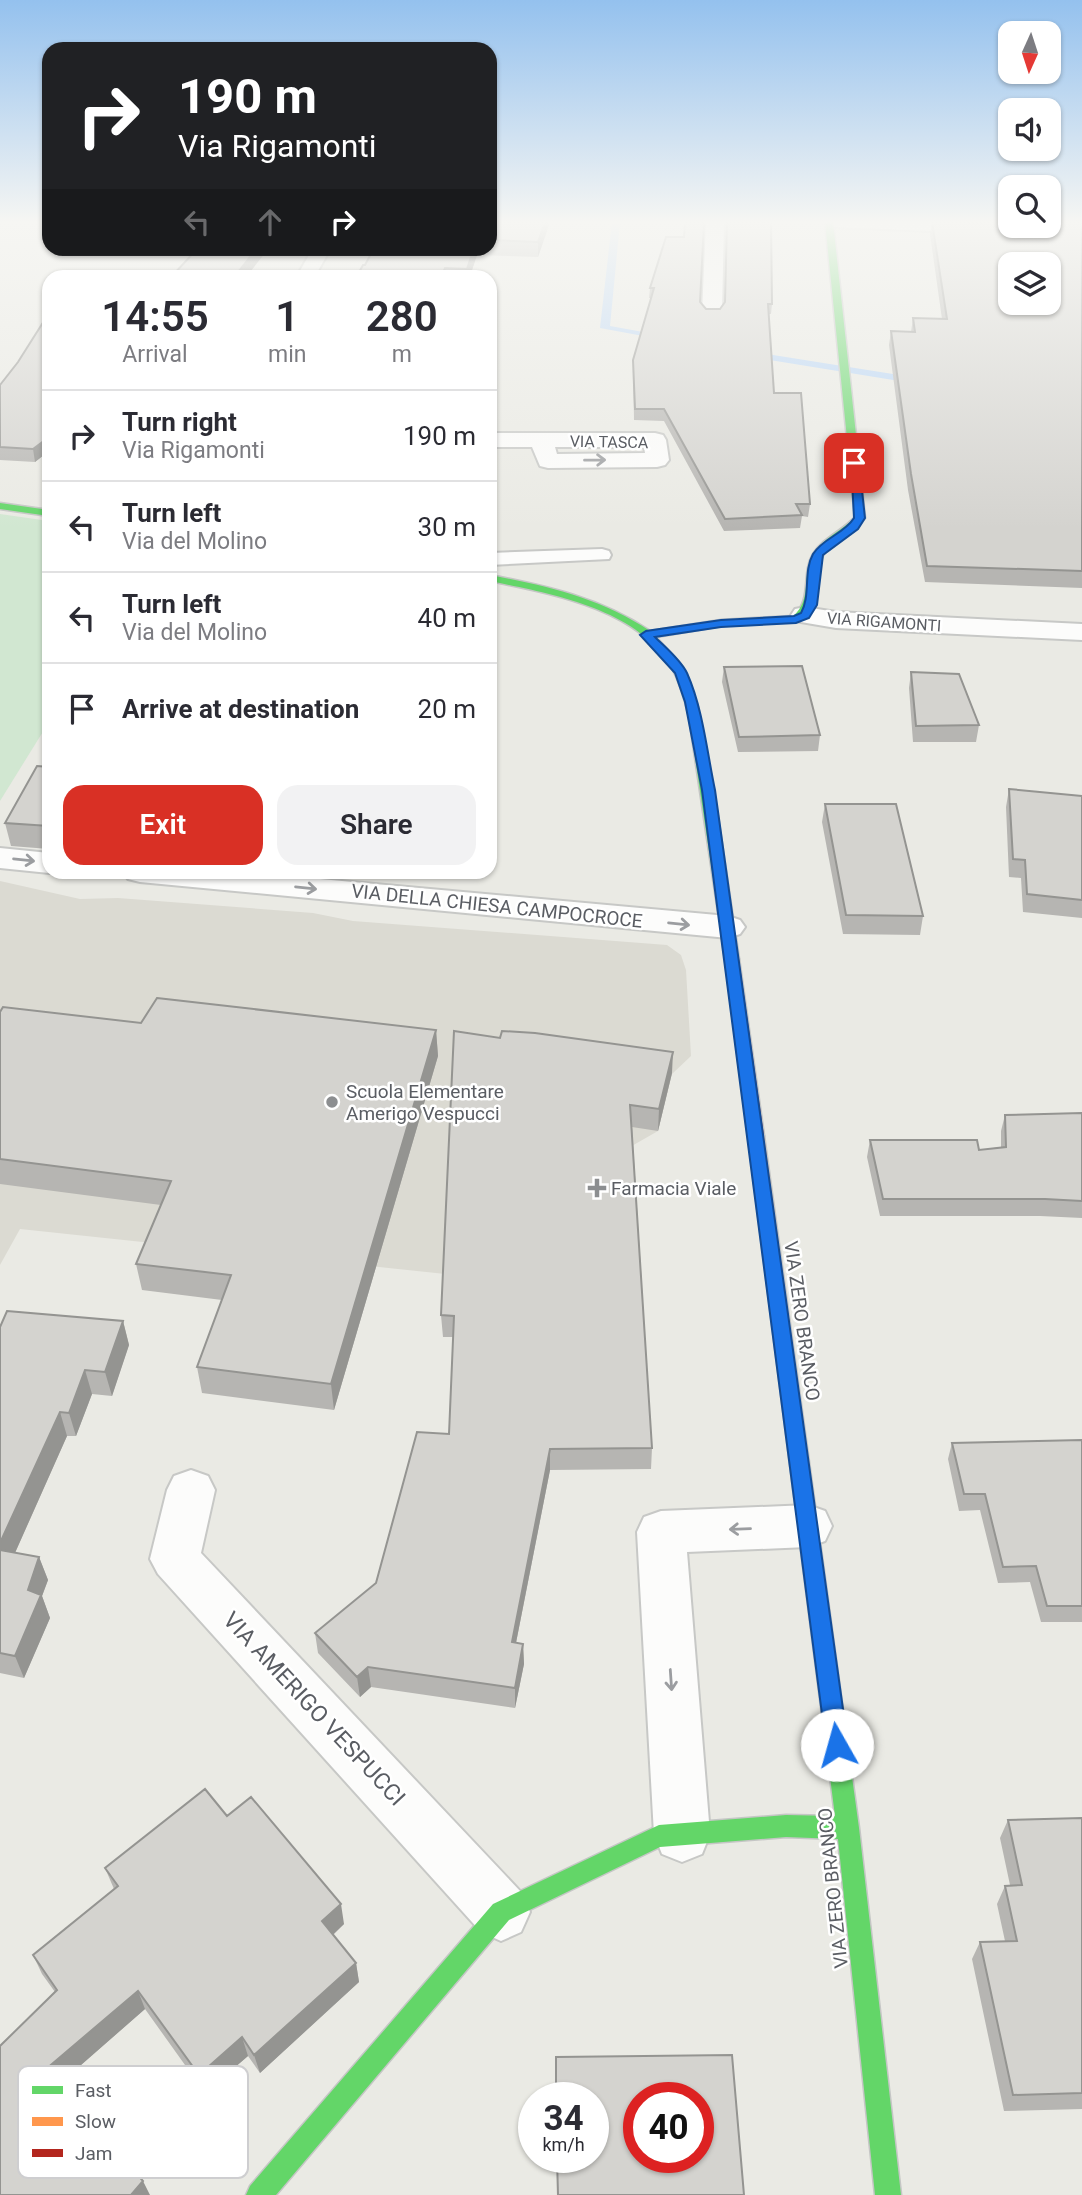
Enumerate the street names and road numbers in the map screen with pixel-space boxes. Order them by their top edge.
street label: VIA TASCA [570,432,649,452]
street label: VIA RIGAMONTI [826,609,942,635]
street label: VIA DELLA CHIESA CAMPOCROCE [350,879,644,933]
street label: VIA ZERO BRANCO [779,1240,825,1402]
street label: VIA AMERIGO VESPUCCI [217,1607,411,1811]
street label: VIA ZERO BRANCO [813,1807,853,1969]

